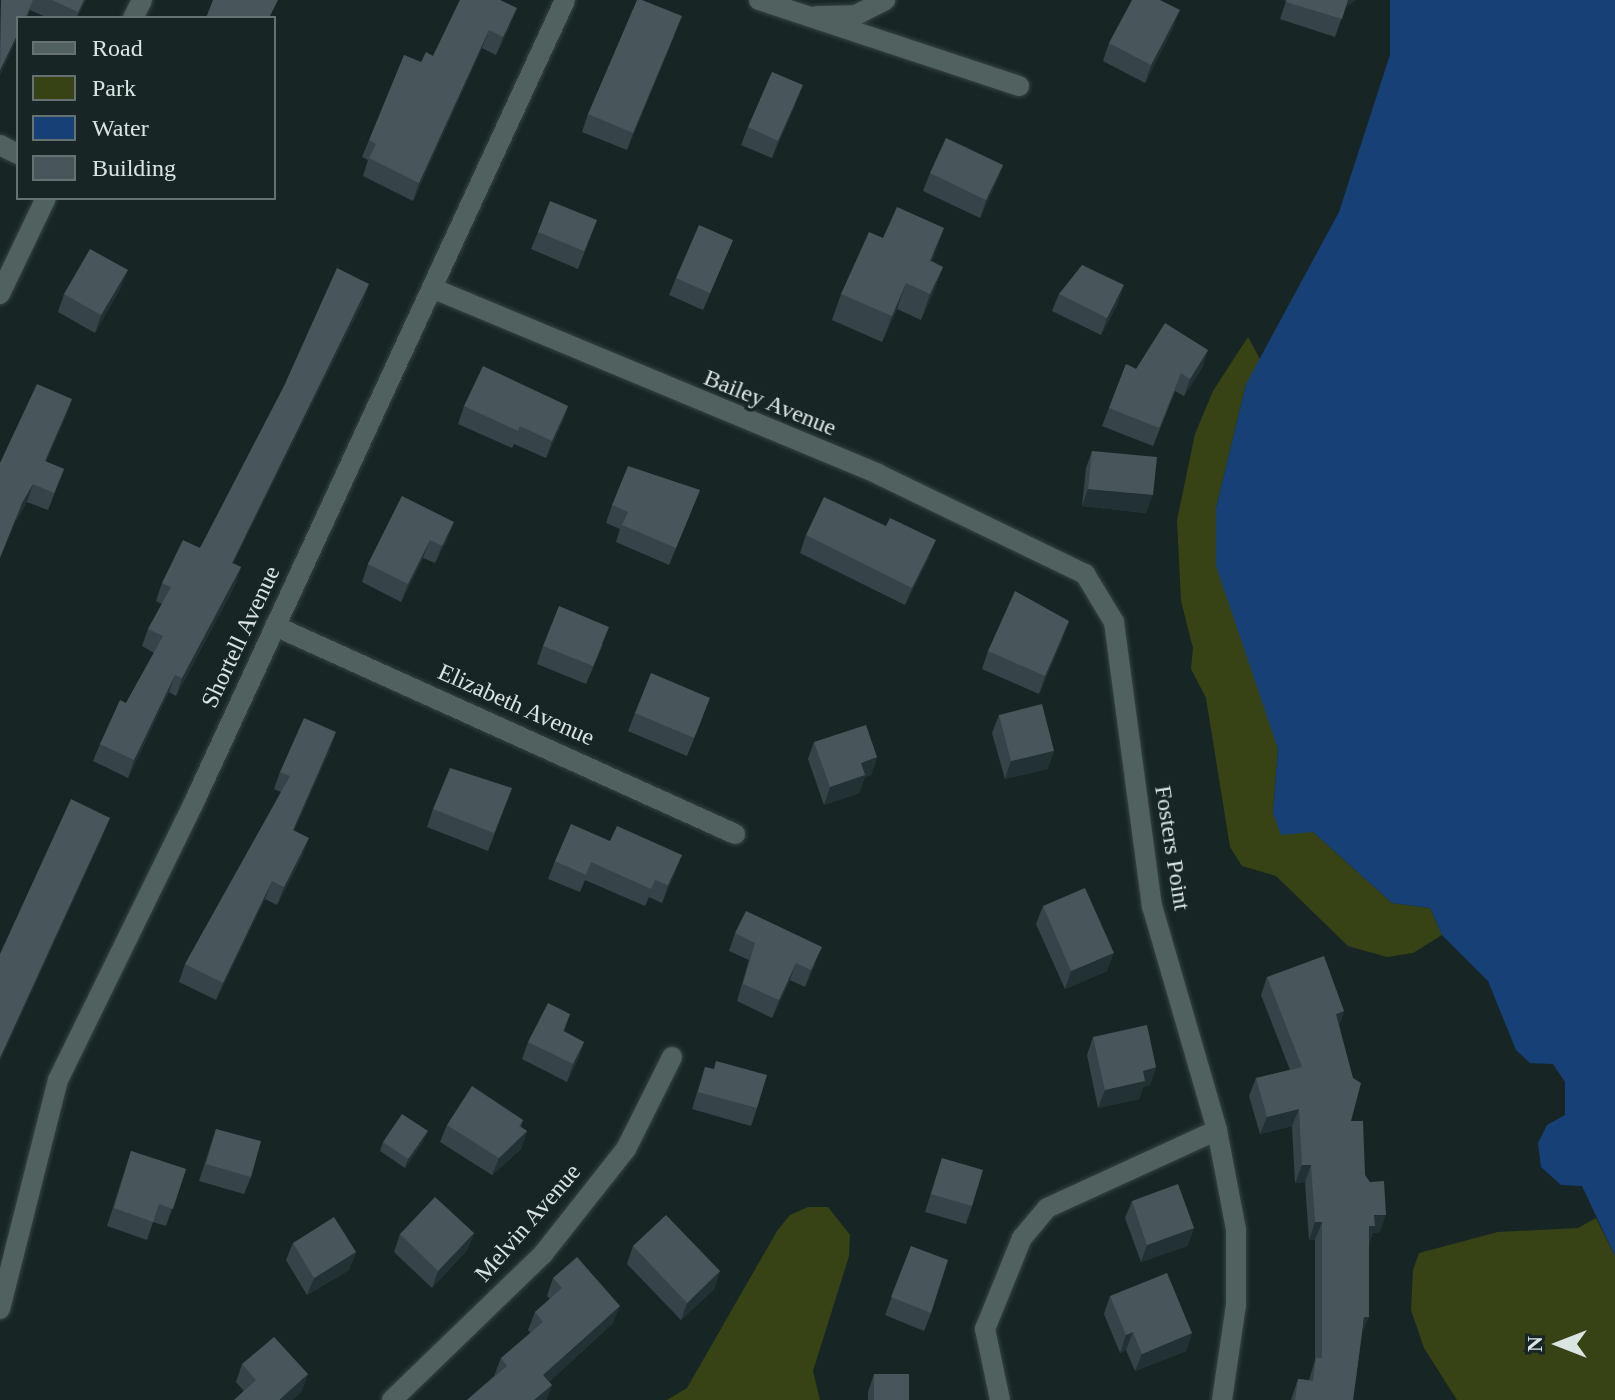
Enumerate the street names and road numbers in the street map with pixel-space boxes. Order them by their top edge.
street label: Bailey Avenue [699,363,841,443]
street label: Shortell Avenue [195,561,287,713]
street label: Elizabeth Avenue [433,657,599,753]
street label: Fosters Point [1148,784,1196,912]
street label: Melvin Avenue [469,1158,587,1288]

